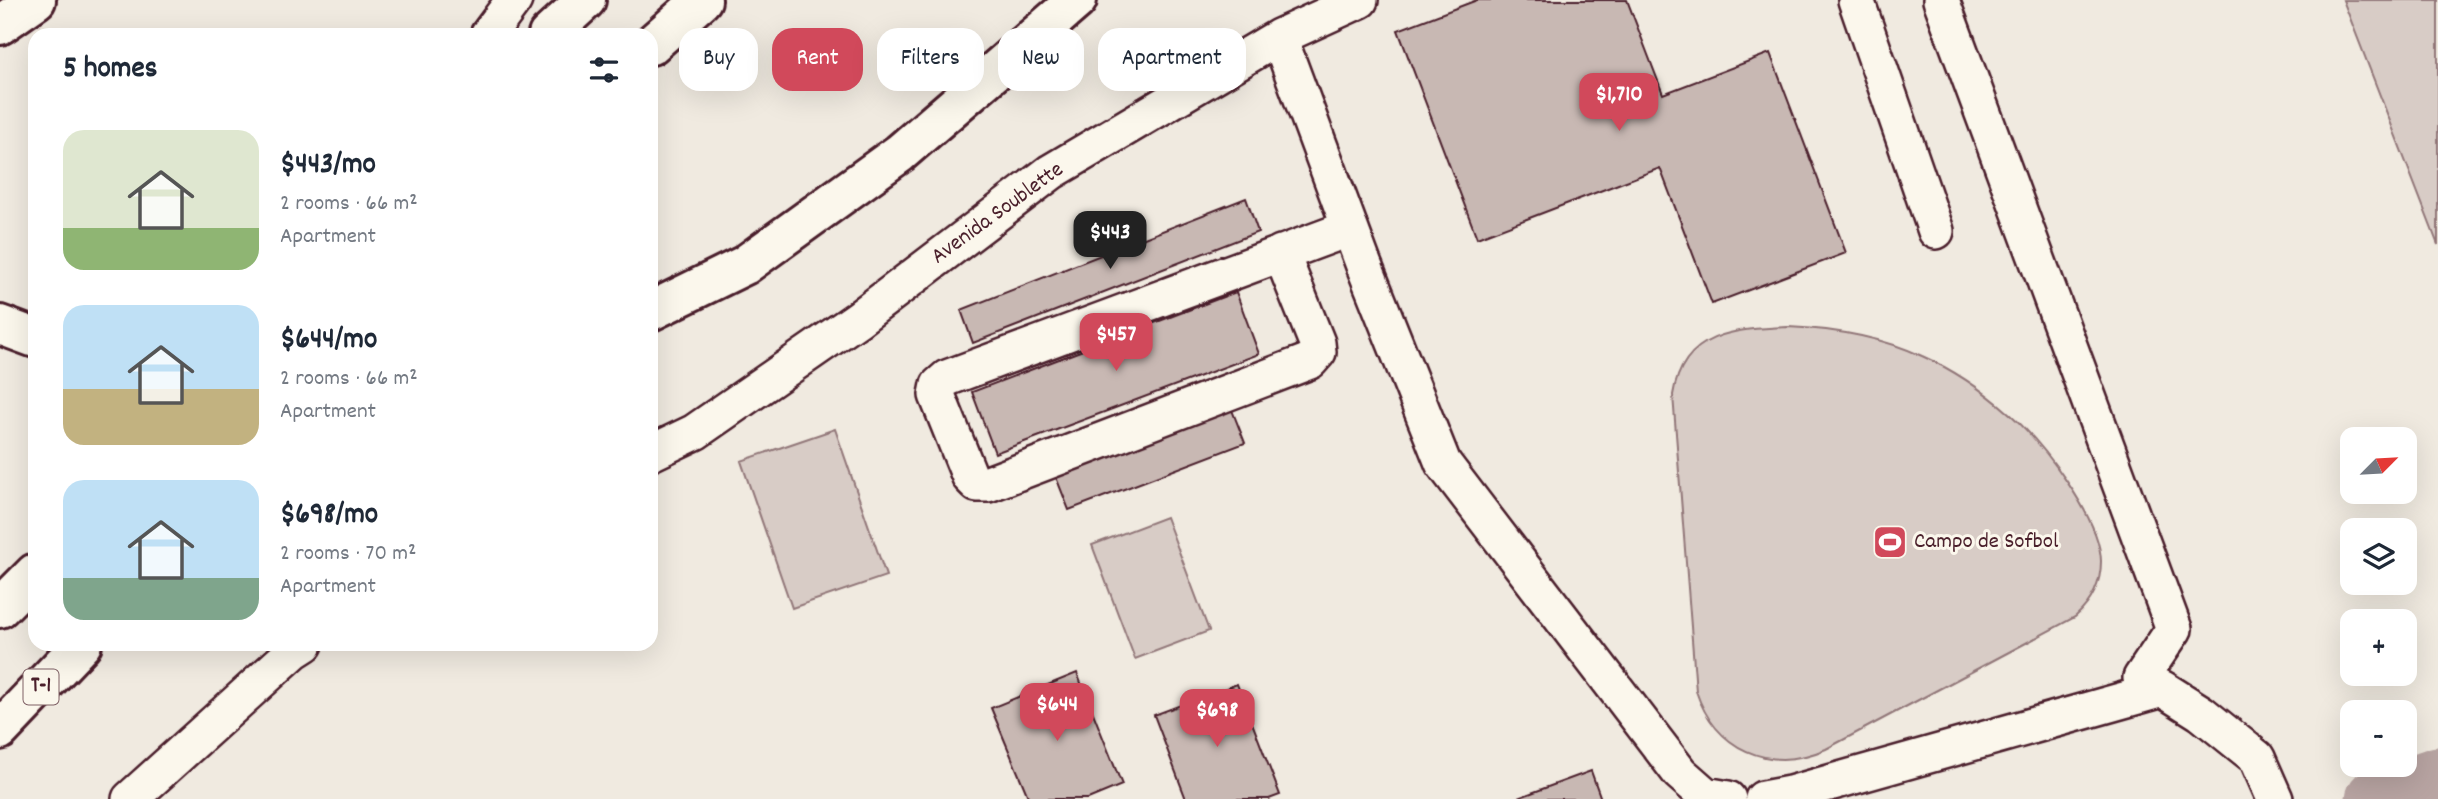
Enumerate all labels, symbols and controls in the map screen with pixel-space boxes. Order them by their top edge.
chip: Buy [679,28,758,91]
chip: Rent [772,28,863,91]
chip: Filters [877,28,984,91]
chip: New [998,28,1084,91]
chip: Apartment [1098,28,1246,91]
text: 5 homes [63,49,157,92]
icon: filters [585,51,623,89]
pin: $1,710 [1562,74,1676,133]
text: $1,710 [1595,79,1643,112]
text: $443/mo [280,145,376,188]
street label: Avenida Soublette [925,155,1071,273]
icon: home [119,158,203,242]
text: 2 rooms · 66 m² [280,188,418,221]
pin: $443 [1069,212,1151,271]
text: $443 [1090,217,1130,250]
text: Apartment [280,221,376,254]
pin: $457 [1075,314,1157,373]
text: $457 [1096,319,1136,352]
text: $644/mo [280,320,377,363]
icon: home [119,333,203,417]
text: 2 rooms · 66 m² [280,363,418,396]
text: Apartment [280,396,376,429]
north arrow [2340,427,2417,504]
map controls [2340,427,2417,777]
text: $698/mo [280,495,378,538]
icon: home [119,508,203,592]
button: layers [2340,518,2417,595]
sports icon: Campo de Sofbol [1871,523,1909,561]
place label: Campo de Sofbol [1914,526,2059,559]
text: 2 rooms · 70 m² [280,538,416,571]
text: Apartment [280,571,376,604]
button: + [2340,609,2417,686]
road number: T-1 [23,670,58,704]
pin: $644 [1016,684,1098,743]
text: $644 [1036,689,1078,722]
pin: $698 [1176,690,1258,749]
text: $698 [1196,695,1238,728]
button: − [2340,700,2417,777]

